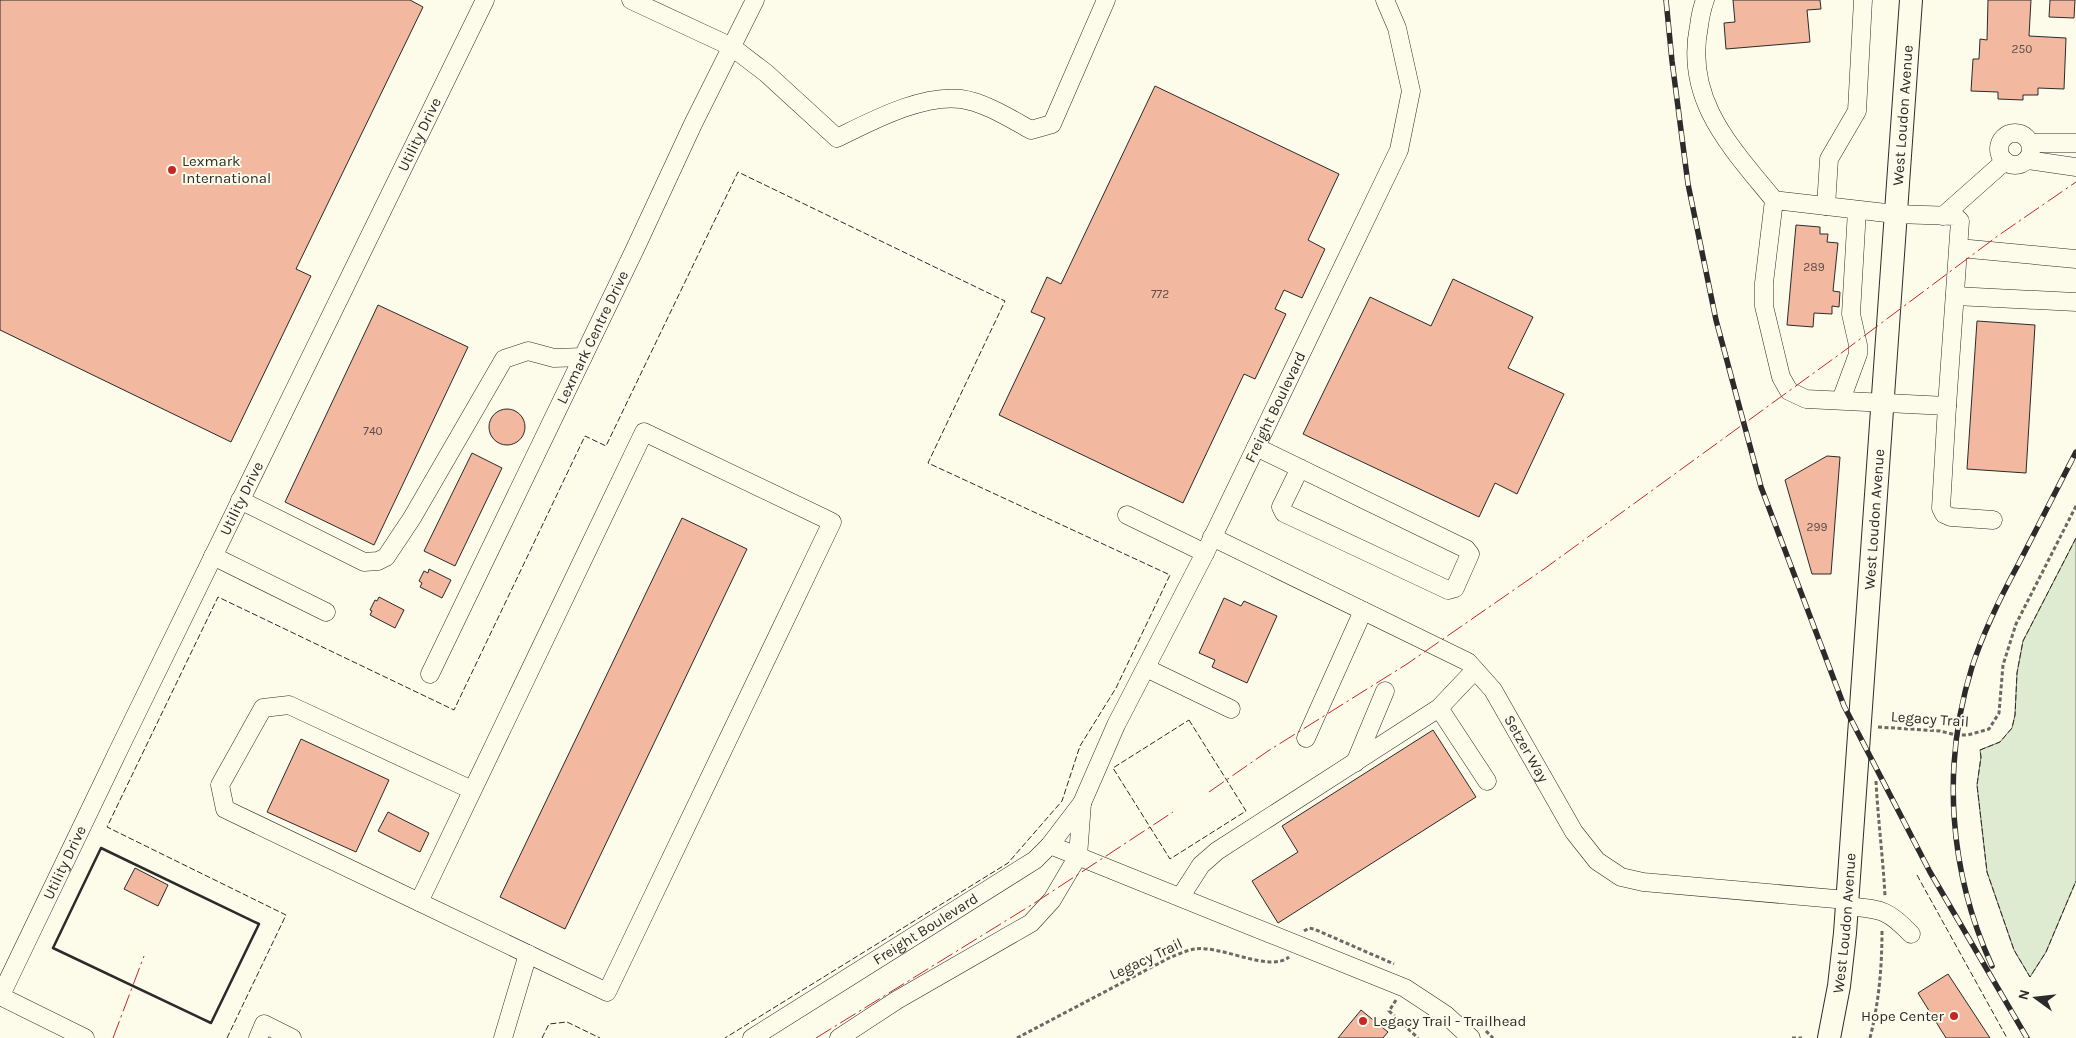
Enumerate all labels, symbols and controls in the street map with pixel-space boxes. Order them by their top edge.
house number: 250 [2012,42,2032,56]
street label: West Loudon Avenue [1889,44,1917,186]
street label: Utility Drive [394,95,445,174]
place label: Lexmark International [182,152,271,187]
marker: Lexmark International [166,164,178,176]
house number: 289 [1803,260,1825,274]
street label: Lexmark Centre Drive [553,268,632,407]
house number: 772 [1151,287,1169,301]
street label: Freight Boulevard [1241,349,1310,465]
house number: 740 [363,424,383,438]
street label: West Loudon Avenue [1860,448,1888,590]
street label: Utility Drive [216,459,267,538]
house number: 299 [1807,520,1827,534]
street label: Legacy Trail [1890,707,1970,731]
street label: Setzer Way [1500,712,1553,785]
street label: Utility Drive [39,823,90,903]
street label: West Loudon Avenue [1829,852,1860,995]
street label: Freight Boulevard [870,889,981,969]
street label: Legacy Trail [1107,934,1185,984]
north arrow [2011,973,2061,1023]
text: N [2014,988,2033,1002]
place label: Hope Center [1861,1007,1945,1025]
marker: Hope Center [1948,1010,1960,1022]
place label: Legacy Trail - Trailhead [1373,1012,1527,1030]
marker: Legacy Trail - Trailhead [1357,1015,1369,1027]

